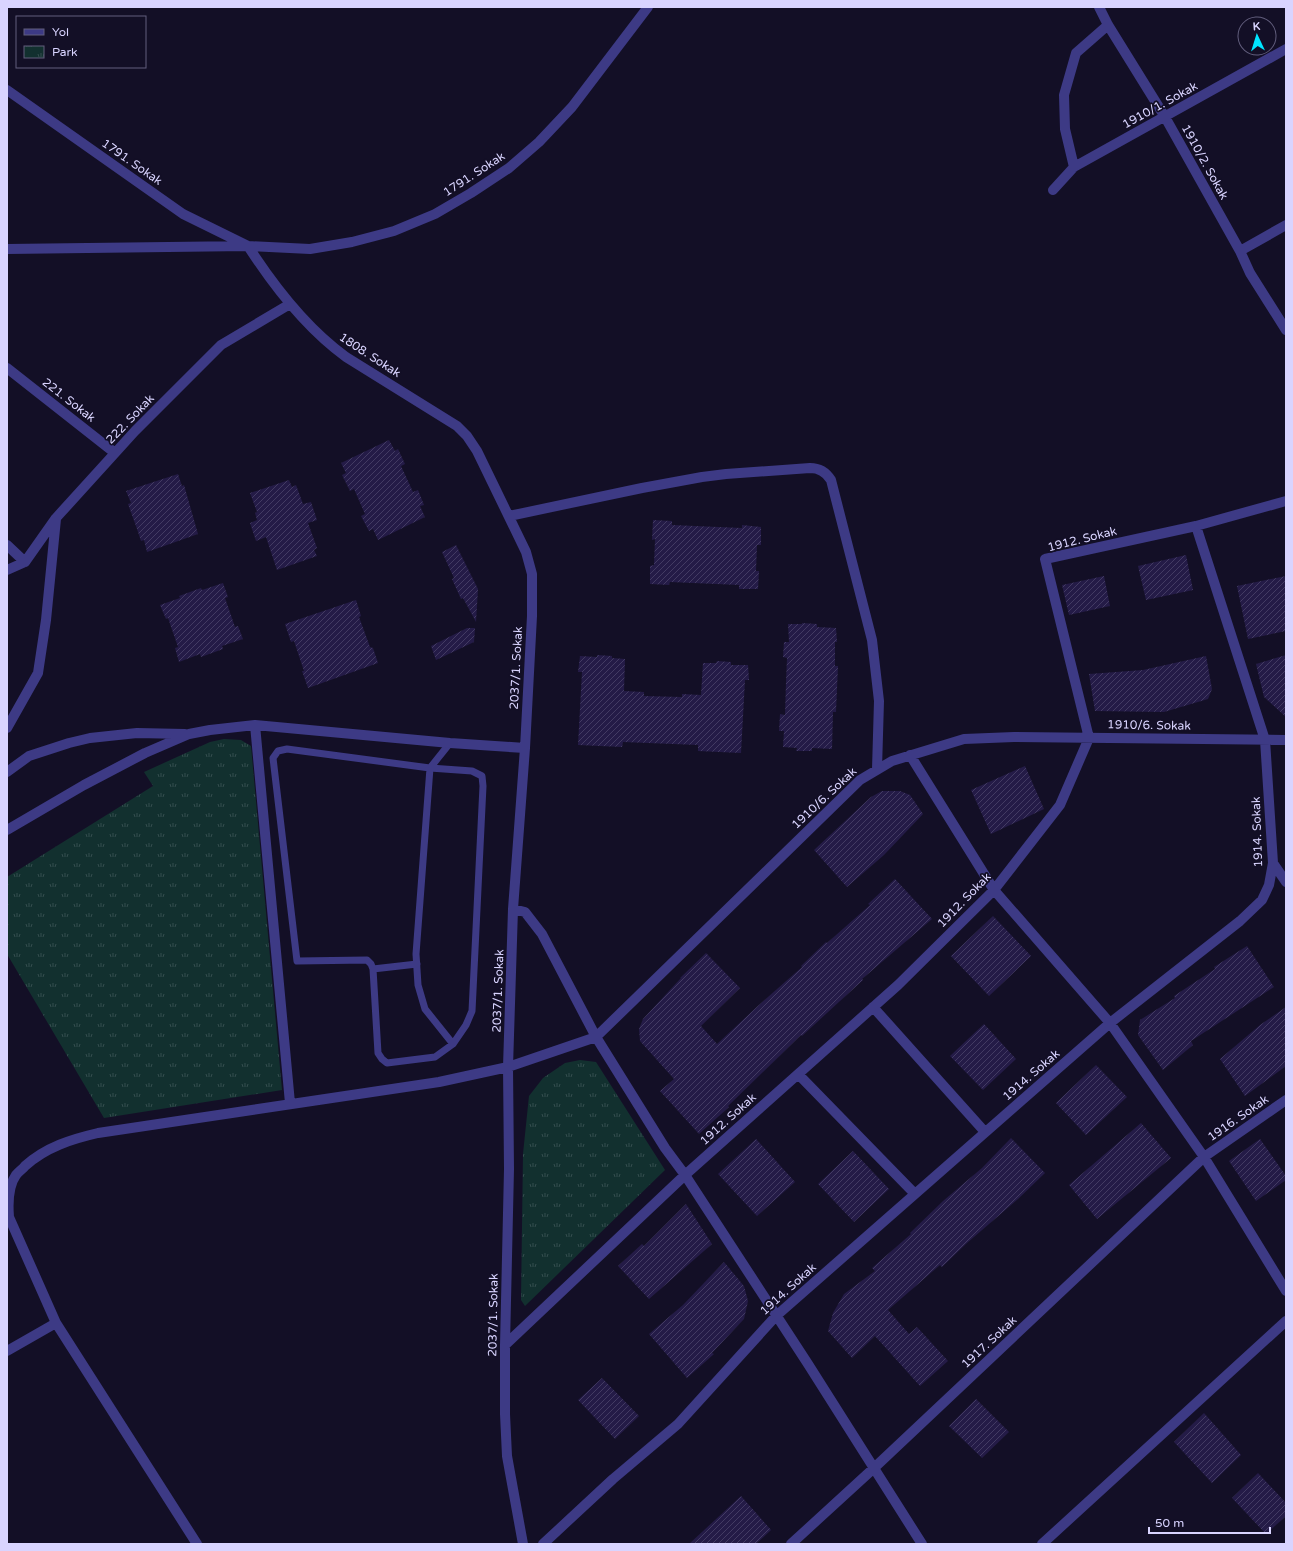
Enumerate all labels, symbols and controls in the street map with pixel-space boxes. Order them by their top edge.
legend [16,16,146,68]
north arrow [1237,16,1277,56]
text: K [1252,20,1261,33]
text: Yol [52,25,69,39]
text: Park [52,45,78,59]
street label: 1910/1. Sokak [1120,78,1200,131]
street label: 1910/2. Sokak [1179,122,1232,202]
street label: 1791. Sokak [99,136,165,188]
street label: 1791. Sokak [441,149,508,199]
street label: 1808. Sokak [337,330,404,380]
street label: 221. Sokak [40,375,99,425]
street label: 222. Sokak [103,391,157,447]
street label: 1912. Sokak [1046,524,1118,554]
street label: 2037/1. Sokak [507,626,525,710]
street label: 1910/6. Sokak [1107,717,1191,733]
street label: 1910/6. Sokak [789,764,860,832]
street label: 1914. Sokak [1249,796,1265,868]
street label: 1912. Sokak [934,869,994,930]
street label: 2037/1. Sokak [490,949,506,1033]
street label: 1914. Sokak [1000,1046,1063,1104]
street label: 1912. Sokak [697,1090,759,1148]
street label: 1916. Sokak [1205,1092,1271,1144]
street label: 1914. Sokak [757,1260,819,1318]
street label: 2037/1. Sokak [485,1273,501,1357]
street label: 1917. Sokak [959,1313,1020,1371]
scale bar [1149,1509,1270,1535]
text: 50 m [1155,1516,1184,1530]

